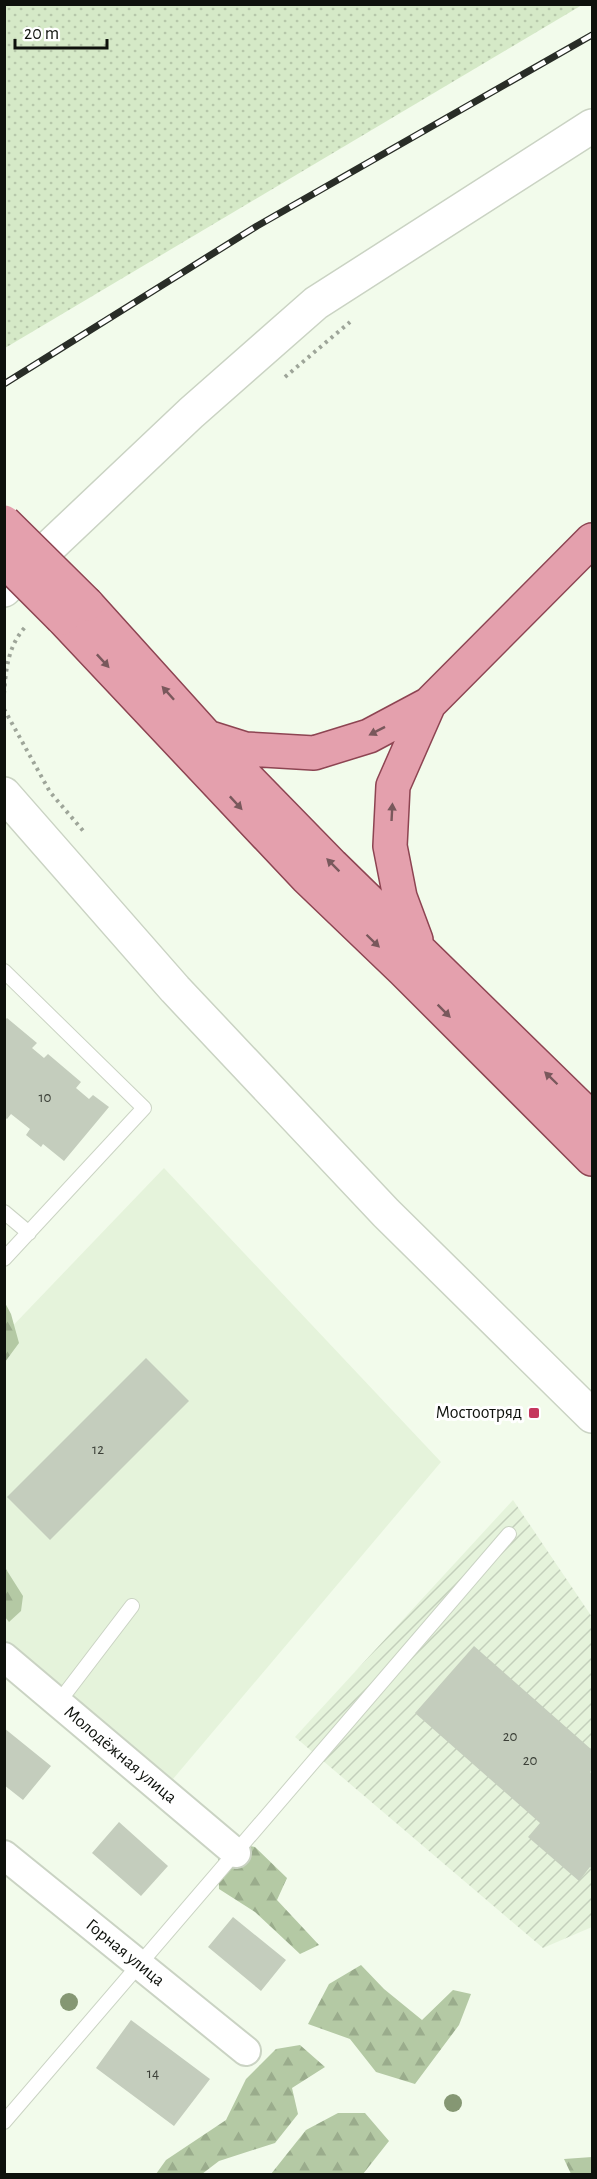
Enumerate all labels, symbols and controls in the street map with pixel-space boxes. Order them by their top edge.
scale bar [15,12,106,50]
text: 20 m [24,25,59,43]
one-way arrow [95,654,109,668]
one-way arrow [161,686,175,701]
one-way arrow [369,726,386,736]
one-way arrow [229,795,242,810]
one-way arrow [388,802,397,821]
one-way arrow [325,858,340,872]
one-way arrow [366,934,380,948]
one-way arrow [437,1004,451,1018]
one-way arrow [544,1072,558,1086]
house number: 10 [38,1090,52,1105]
place label: Мостоотряд [435,1404,522,1422]
marker: Мостоотряд [527,1406,541,1420]
house number: 12 [92,1442,104,1457]
street label: Молодёжная улица [60,1703,180,1807]
house number: 20 [503,1729,517,1744]
house number: 20 [523,1753,537,1768]
street label: Горная улица [82,1916,168,1990]
house number: 14 [147,2066,159,2081]

